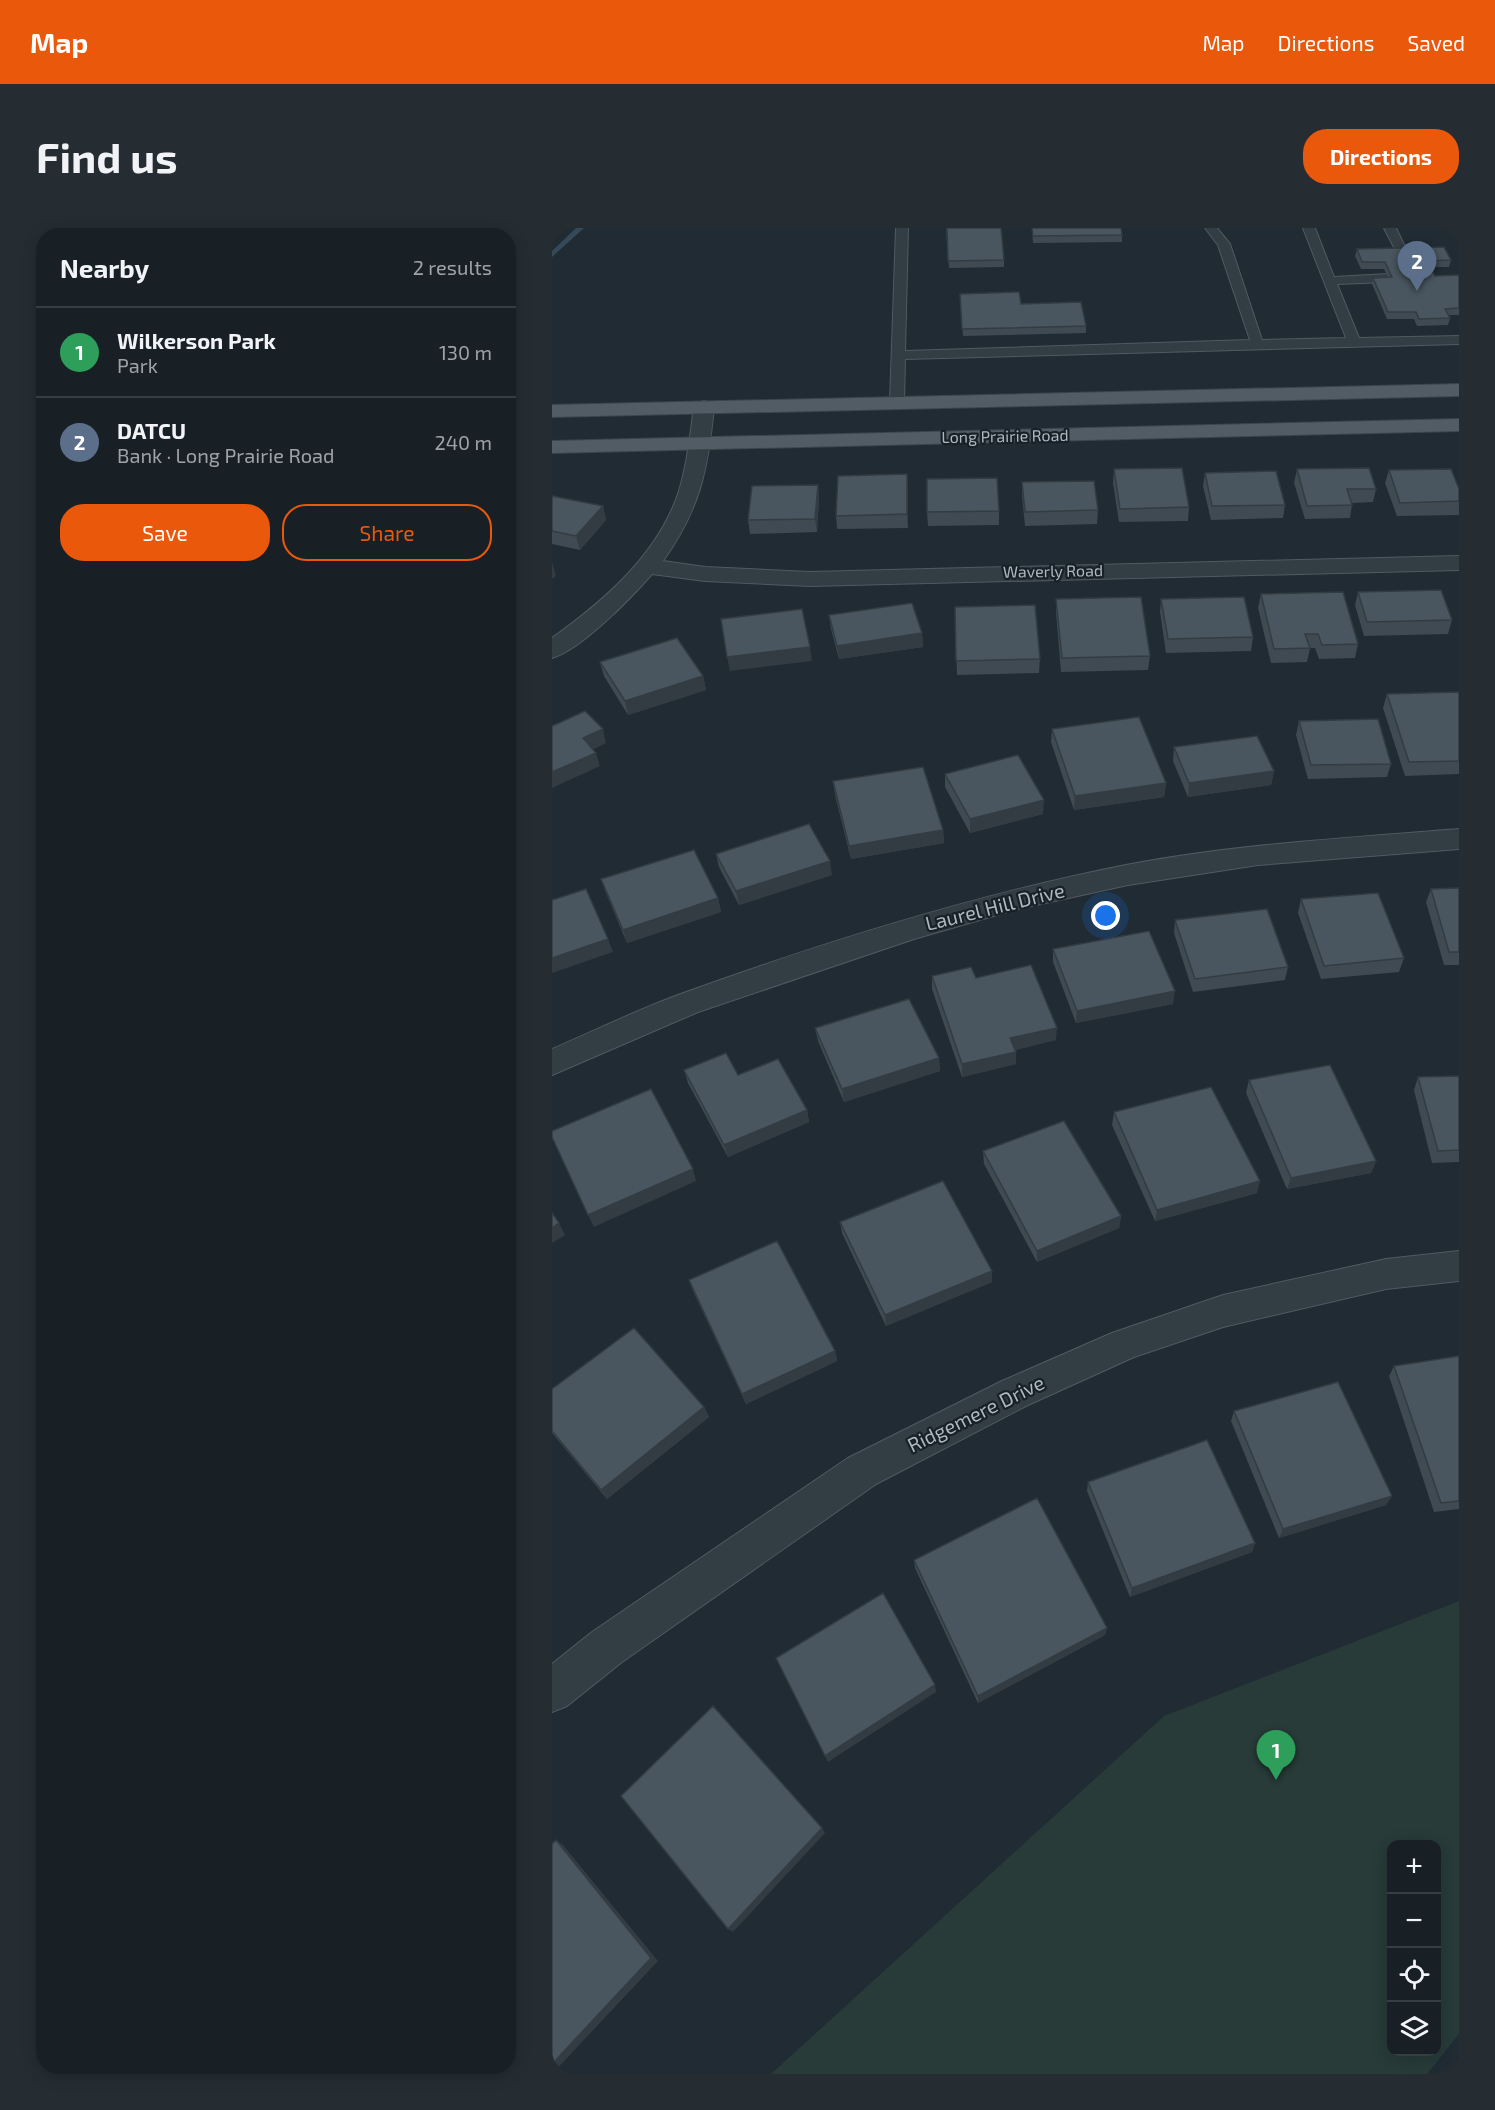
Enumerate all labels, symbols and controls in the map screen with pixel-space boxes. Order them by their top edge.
text: Map [30,25,88,59]
text: Map [1202,30,1245,55]
text: Directions [1278,30,1374,55]
text: Saved [1407,30,1465,55]
button: Directions [1303,129,1459,184]
text: Find us [36,131,178,181]
pin: 2 [1398,242,1436,291]
text: Nearby [60,252,149,283]
text: 2 results [413,255,492,279]
text: Wilkerson Park [117,327,276,353]
text: 1 [75,340,84,364]
text: 130 m [439,340,492,364]
text: Park [117,353,158,377]
text: DATCU [117,417,186,443]
street label: Long Prairie Road [941,425,1069,446]
text: 2 [74,430,85,454]
text: 240 m [434,430,492,454]
text: Bank · Long Prairie Road [117,443,334,467]
button: Save [60,504,270,561]
button: Share [282,504,492,561]
street label: Waverly Road [1003,560,1103,581]
street label: Laurel Hill Drive [923,877,1067,935]
your location [1091,901,1120,930]
street label: Ridgemere Drive [903,1370,1048,1457]
pin: 1 [1256,1730,1296,1780]
map controls [1387,1840,1441,2056]
button: + [1387,1840,1441,1894]
button: − [1387,1894,1441,1948]
button: locate [1387,1948,1441,2002]
button: layers [1387,2002,1441,2056]

